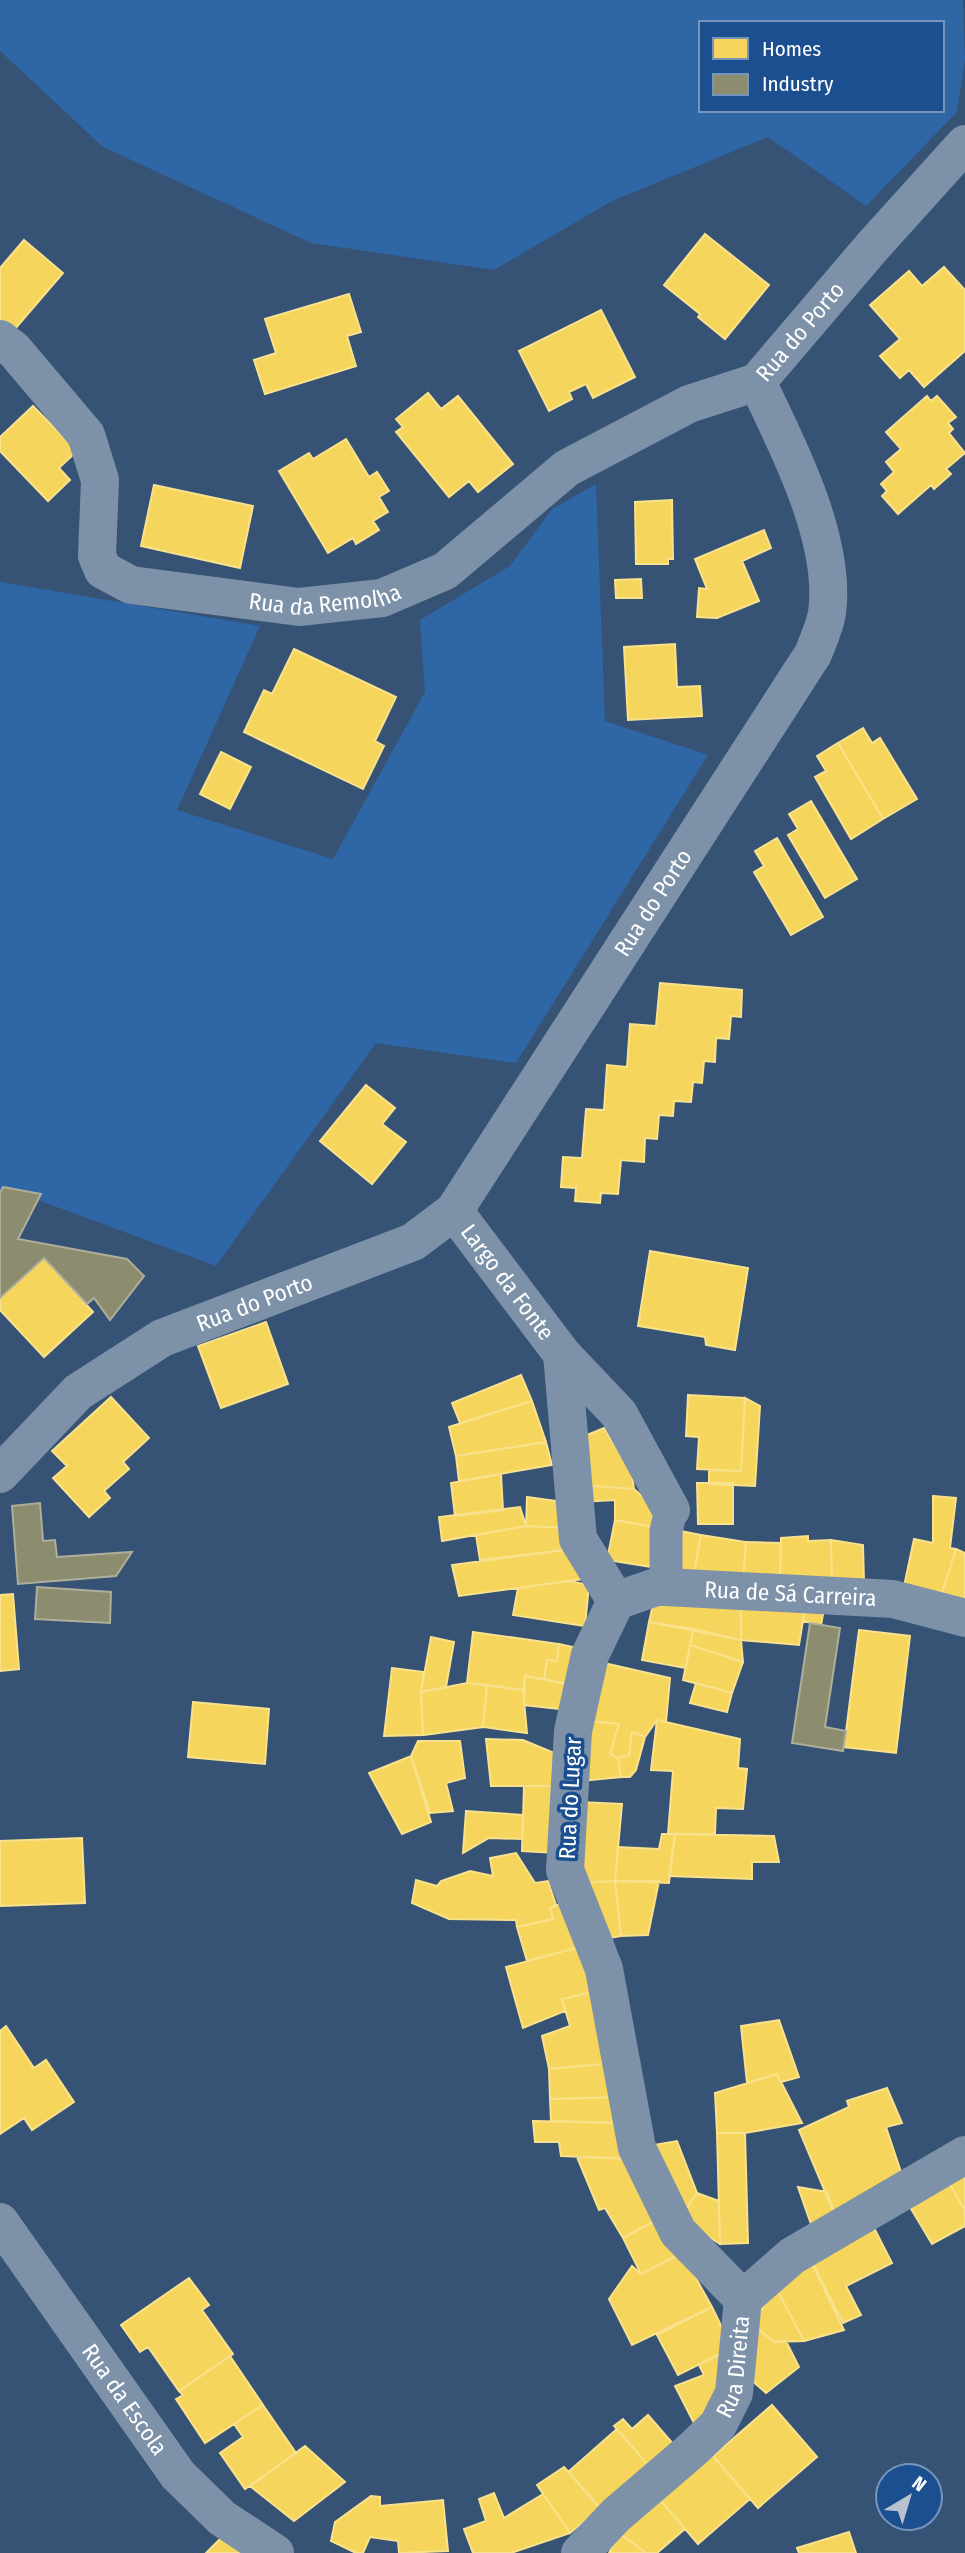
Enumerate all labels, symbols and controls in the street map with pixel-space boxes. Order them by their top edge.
legend [699,21,944,112]
text: Homes [762,36,821,62]
text: Industry [762,71,834,97]
street label: Rua do Porto [750,276,850,387]
street label: Rua da Remolha [247,578,405,621]
street label: Rua do Porto [608,844,698,961]
street label: Largo da Fonte [455,1218,560,1346]
street label: Rua do Porto [193,1268,316,1337]
street label: Rua de Sá Carreira [704,1575,877,1612]
street label: Rua do Lugar [553,1736,587,1860]
street label: Rua Direita [710,2314,755,2423]
street label: Rua da Escola [76,2338,174,2461]
north arrow [874,2462,944,2532]
text: N [908,2471,931,2497]

